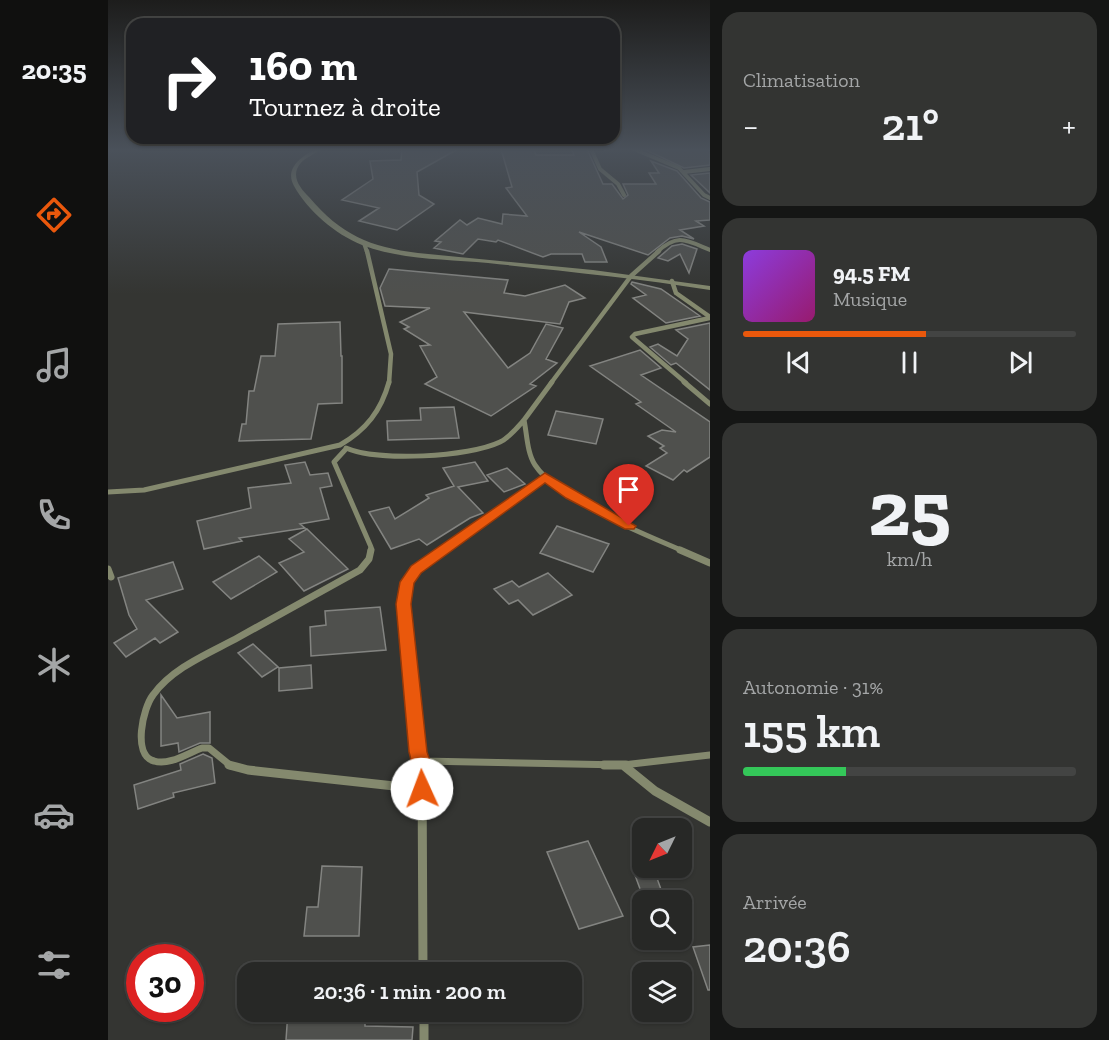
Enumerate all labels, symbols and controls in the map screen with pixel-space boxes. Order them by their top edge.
text: 160 m [249,40,357,91]
icon: right [150,42,228,120]
text: 20:35 [21,54,87,86]
text: Climatisation [743,68,860,92]
text: Tournez à droite [249,91,441,123]
text: 21° [881,98,939,152]
text: − [743,106,758,145]
text: + [1062,106,1076,145]
icon: directions [33,194,75,236]
text: 94.5 FM [833,260,910,287]
text: Musique [833,287,907,311]
icon: music [33,344,75,386]
icon: previous [782,346,815,379]
icon: pause [893,346,926,379]
icon: next [1004,346,1037,379]
text: 25 [868,461,951,555]
pin [603,464,654,526]
icon: arrive [612,473,645,506]
icon: phone [33,494,75,536]
text: km/h [887,547,932,571]
icon: climate [33,644,75,686]
text: Autonomie · 31% [743,675,883,699]
text: 155 km [743,705,880,759]
position arrow [390,757,454,821]
icon: car [33,794,75,836]
north arrow [632,818,692,878]
map controls [632,818,692,1022]
button: search [632,890,692,950]
text: Arrivée [743,890,807,914]
text: 20:36 [743,920,851,974]
icon: filters [33,944,75,986]
speed limit sign: 30 [126,944,204,1022]
button: layers [632,962,692,1022]
text: 20:36 · 1 min · 200 m [313,978,506,1005]

